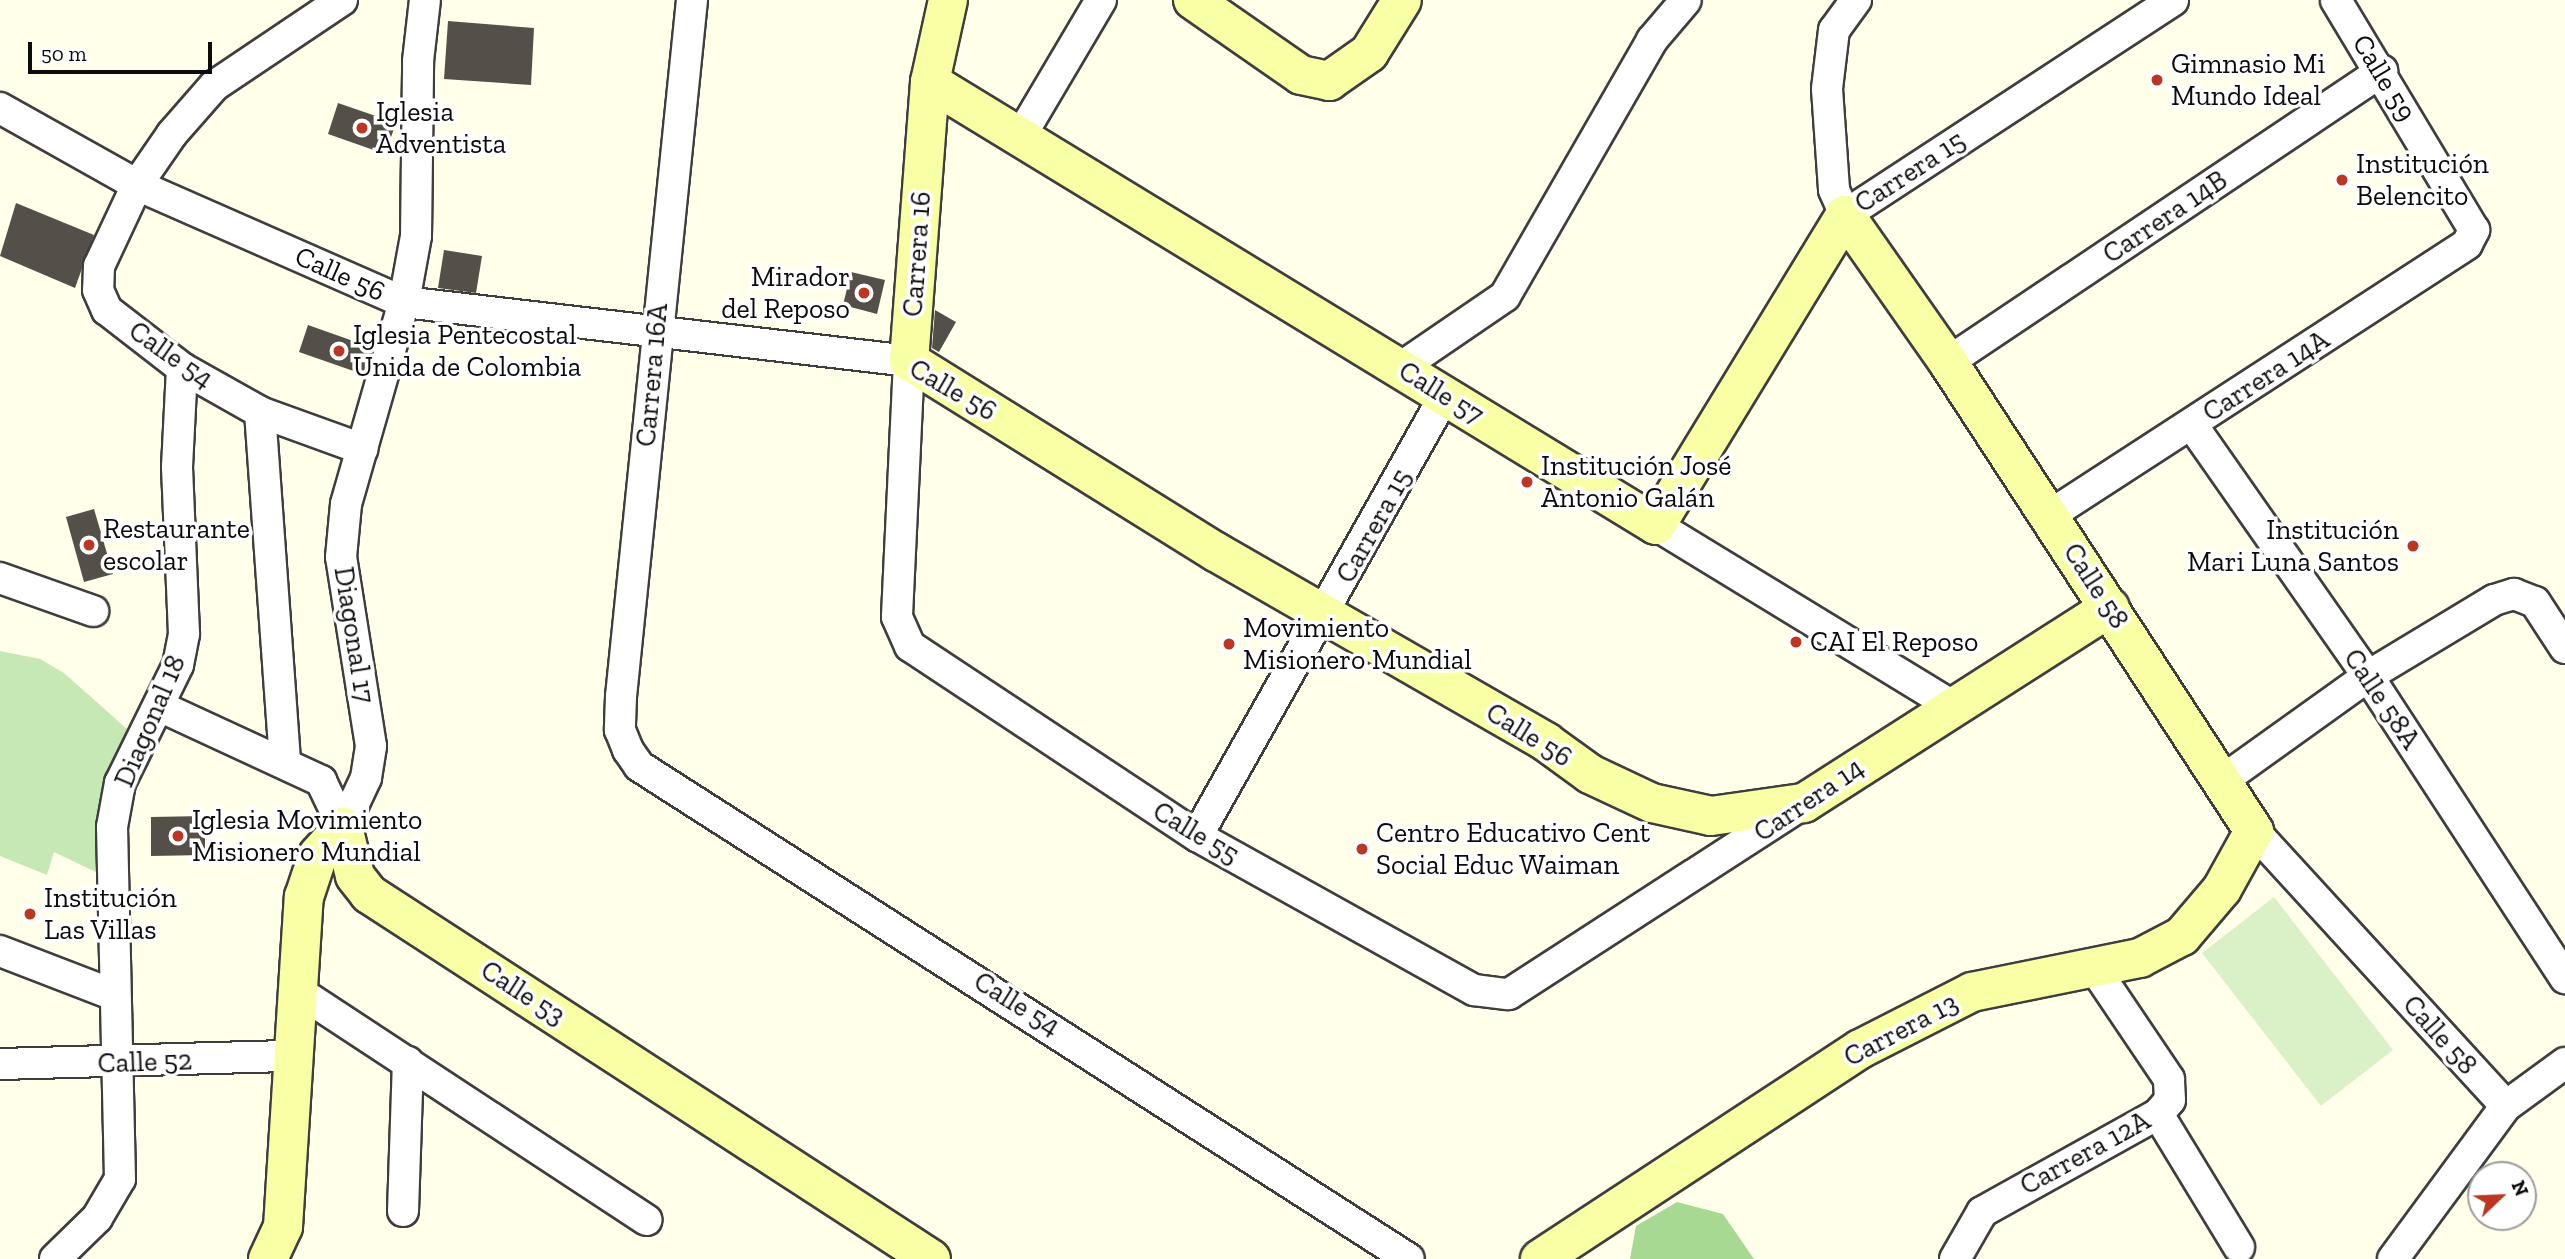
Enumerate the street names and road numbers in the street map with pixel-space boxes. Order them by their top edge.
street label: Calle 59 [2345,29,2423,127]
street label: Carrera 15 [1848,124,1972,220]
street label: Carrera 14B [2096,163,2234,271]
street label: Carrera 16 [896,190,938,318]
street label: Calle 56 [290,239,390,309]
street label: Carrera 16A [629,302,675,448]
street label: Calle 54 [122,314,220,396]
street label: Carrera 14A [2196,323,2336,429]
street label: Calle 56 [903,352,1003,428]
street label: Calle 57 [1392,354,1490,432]
street label: Carrera 15 [1329,463,1419,589]
street label: Calle 58 [2056,537,2136,635]
street label: Diagonal 17 [327,564,381,706]
street label: Calle 58A [2336,643,2428,755]
street label: Diagonal 18 [107,650,193,792]
street label: Calle 56 [1480,696,1578,774]
street label: Carrera 14 [1747,751,1871,849]
street label: Calle 55 [1147,794,1245,872]
street label: Calle 53 [474,953,572,1033]
street label: Calle 54 [968,964,1066,1044]
street label: Carrera 13 [1838,986,1964,1074]
street label: Calle 58 [2396,988,2484,1082]
street label: Calle 52 [97,1044,193,1080]
street label: Carrera 12A [2014,1104,2156,1202]

